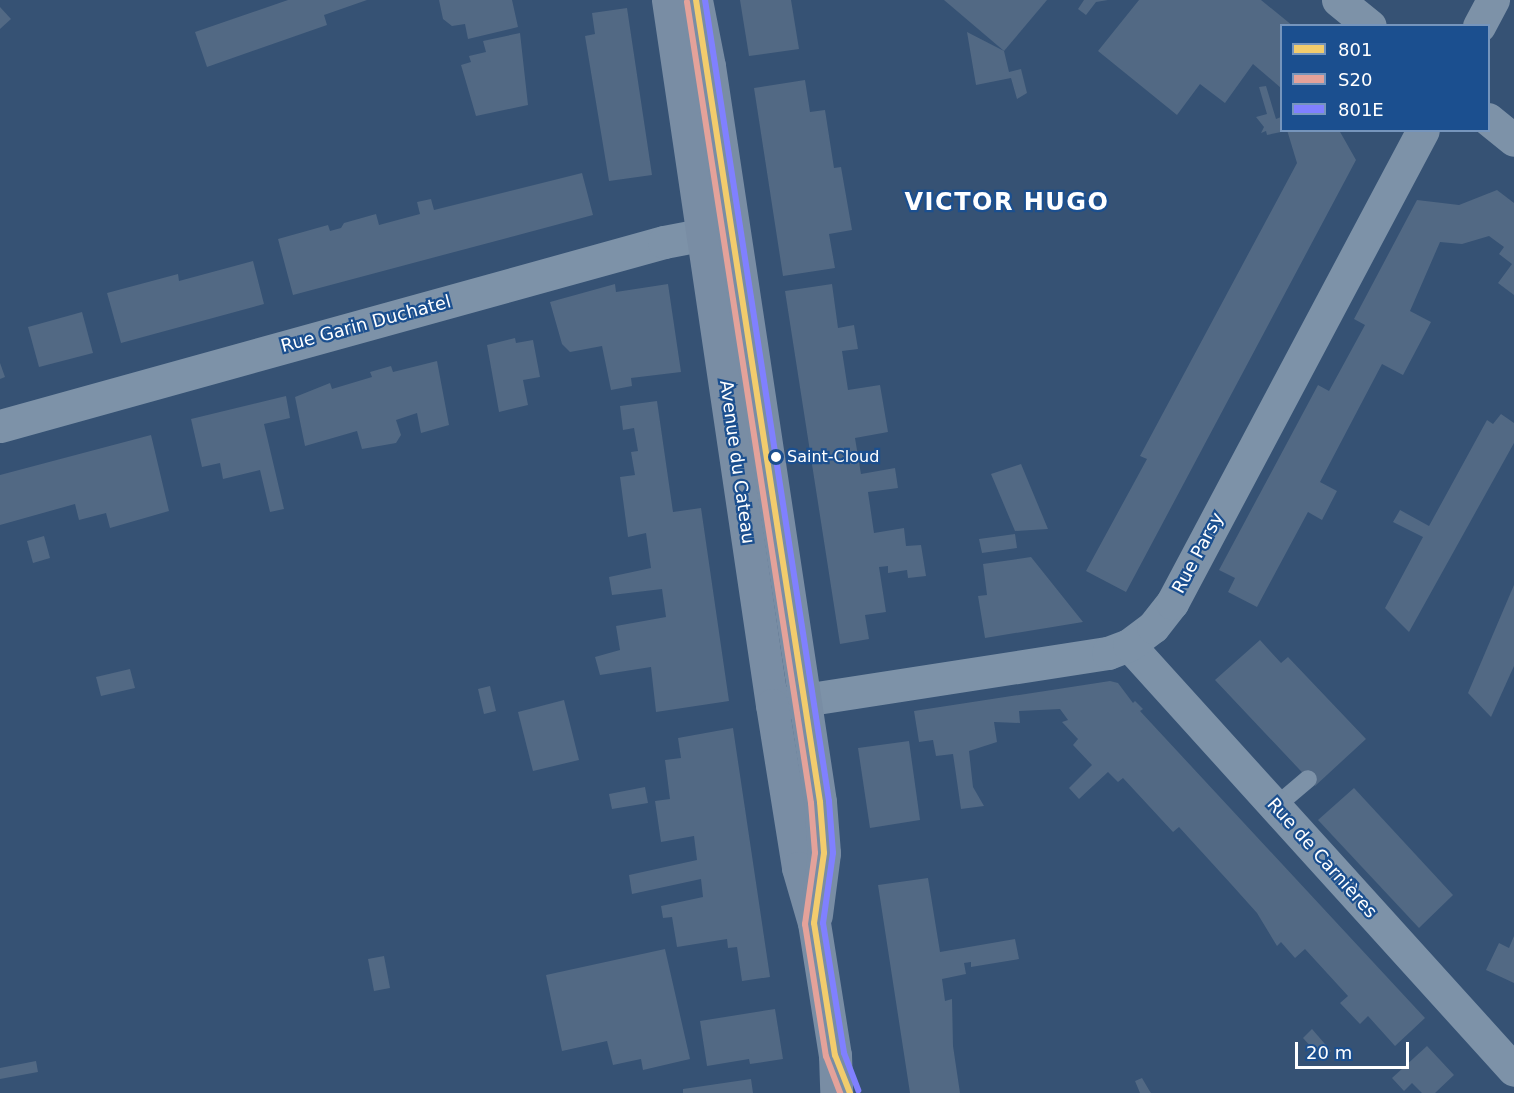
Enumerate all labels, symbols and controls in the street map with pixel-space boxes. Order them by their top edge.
legend [1280,24,1490,132]
text: 801 [1338,39,1372,60]
text: S20 [1338,69,1372,90]
text: 801E [1338,99,1384,120]
district label: VICTOR HUGO [905,189,1109,217]
street label: Rue Garin Duchatel [279,291,453,357]
street label: Avenue du Cateau [715,379,759,545]
place label: Saint-Cloud [787,447,879,467]
marker: Saint-Cloud [770,451,782,463]
street label: Rue Parsy [1168,509,1228,597]
street label: Rue de Carnières [1263,794,1381,922]
scale bar [1298,1030,1412,1068]
text: 20 m [1306,1042,1352,1063]

